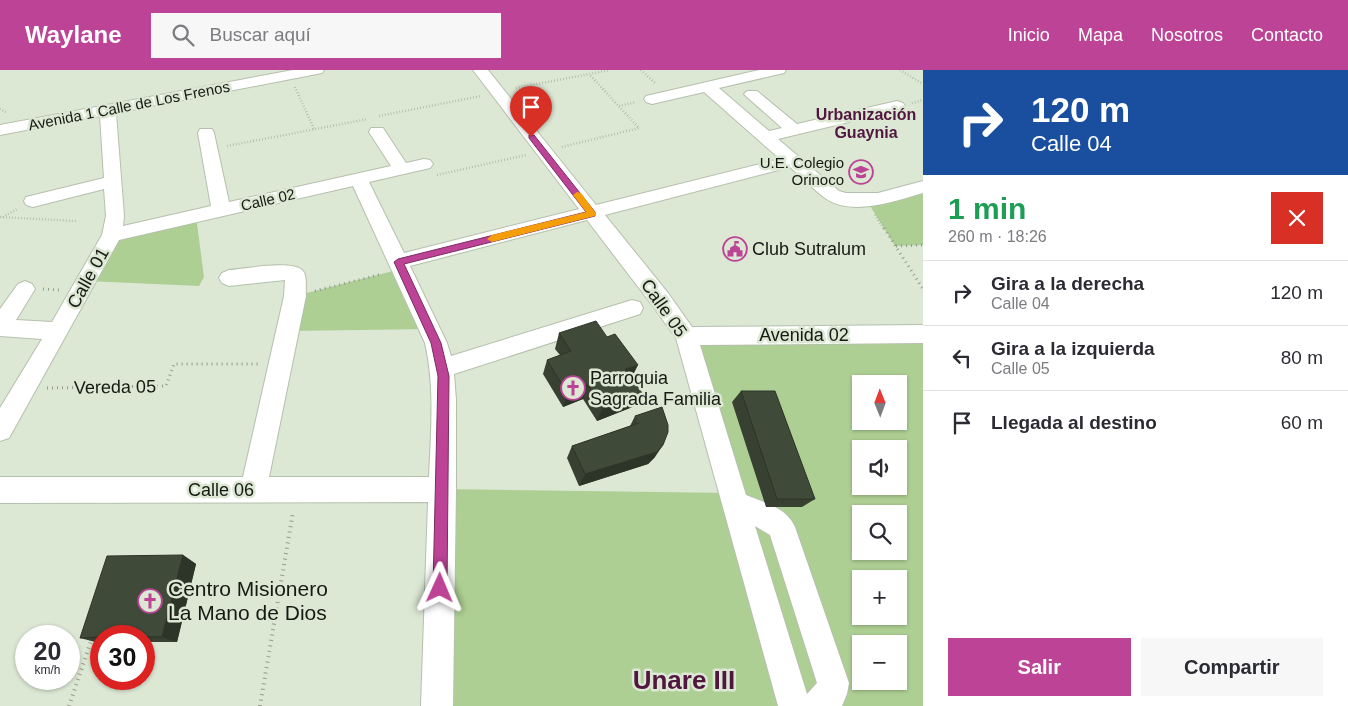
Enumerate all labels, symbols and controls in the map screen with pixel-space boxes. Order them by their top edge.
search box [151,13,501,58]
text: Waylane [25,21,121,48]
icon: search [169,21,197,49]
text: Buscar aquí [209,24,311,45]
text: Inicio [1008,25,1050,45]
text: Mapa [1078,25,1123,45]
text: Nosotros [1151,25,1223,45]
text: Contacto [1251,25,1323,45]
street label: Avenida 1 Calle de Los Frenos [27,78,231,133]
pin [510,86,552,137]
icon: right [948,90,1013,155]
text: 120 m [1031,90,1130,129]
icon: arrive [517,93,545,121]
district label: Urbanización Guaynia [816,106,916,141]
text: Calle 04 [1031,131,1112,156]
place label: U.E. Colegio Orinoco [760,154,844,188]
school or university icon: U.E. Colegio Orinoco [848,159,874,185]
street label: Calle 02 [239,185,297,214]
text: 1 min [948,192,1026,225]
button: close [1271,192,1323,244]
text: 260 m · 18:26 [948,228,1047,245]
public building icon: Club Sutralum [722,236,748,262]
place label: Club Sutralum [752,239,866,259]
street label: Calle 01 [63,244,113,312]
text: Gira a la derecha [991,273,1144,294]
street label: Calle 05 [637,275,691,341]
icon: right [948,279,976,307]
text: 120 m [1270,282,1323,303]
text: Calle 04 [991,295,1050,312]
street label: Avenida 02 [759,325,849,345]
text: Gira a la izquierda [991,338,1155,359]
icon: left [948,344,976,372]
text: 80 m [1281,347,1323,368]
text: Calle 05 [991,360,1050,377]
place label: Parroquia Sagrada Familia [590,368,722,409]
church icon: Parroquia Sagrada Familia [560,375,586,401]
north arrow [852,375,908,430]
map controls [852,375,907,690]
street label: Vereda 05 [74,376,156,398]
icon: arrive [948,409,976,437]
text: Llegada al destino [991,412,1157,433]
text: 60 m [1281,412,1323,433]
button: sound [852,440,907,495]
street label: Calle 06 [188,480,254,500]
button: search [852,505,907,560]
position arrow [413,561,465,613]
button: + [852,570,907,625]
place label: Centro Misionero La Mano de Dios [168,577,328,624]
church icon: Centro Misionero La Mano de Dios [137,588,163,614]
speed limit sign: 30 [90,625,155,690]
button: − [852,635,907,690]
text: 20 [34,637,61,665]
button: Salir [948,638,1131,696]
button: Compartir [1141,638,1323,696]
text: km/h [34,663,61,677]
district label: Unare III [633,665,735,695]

